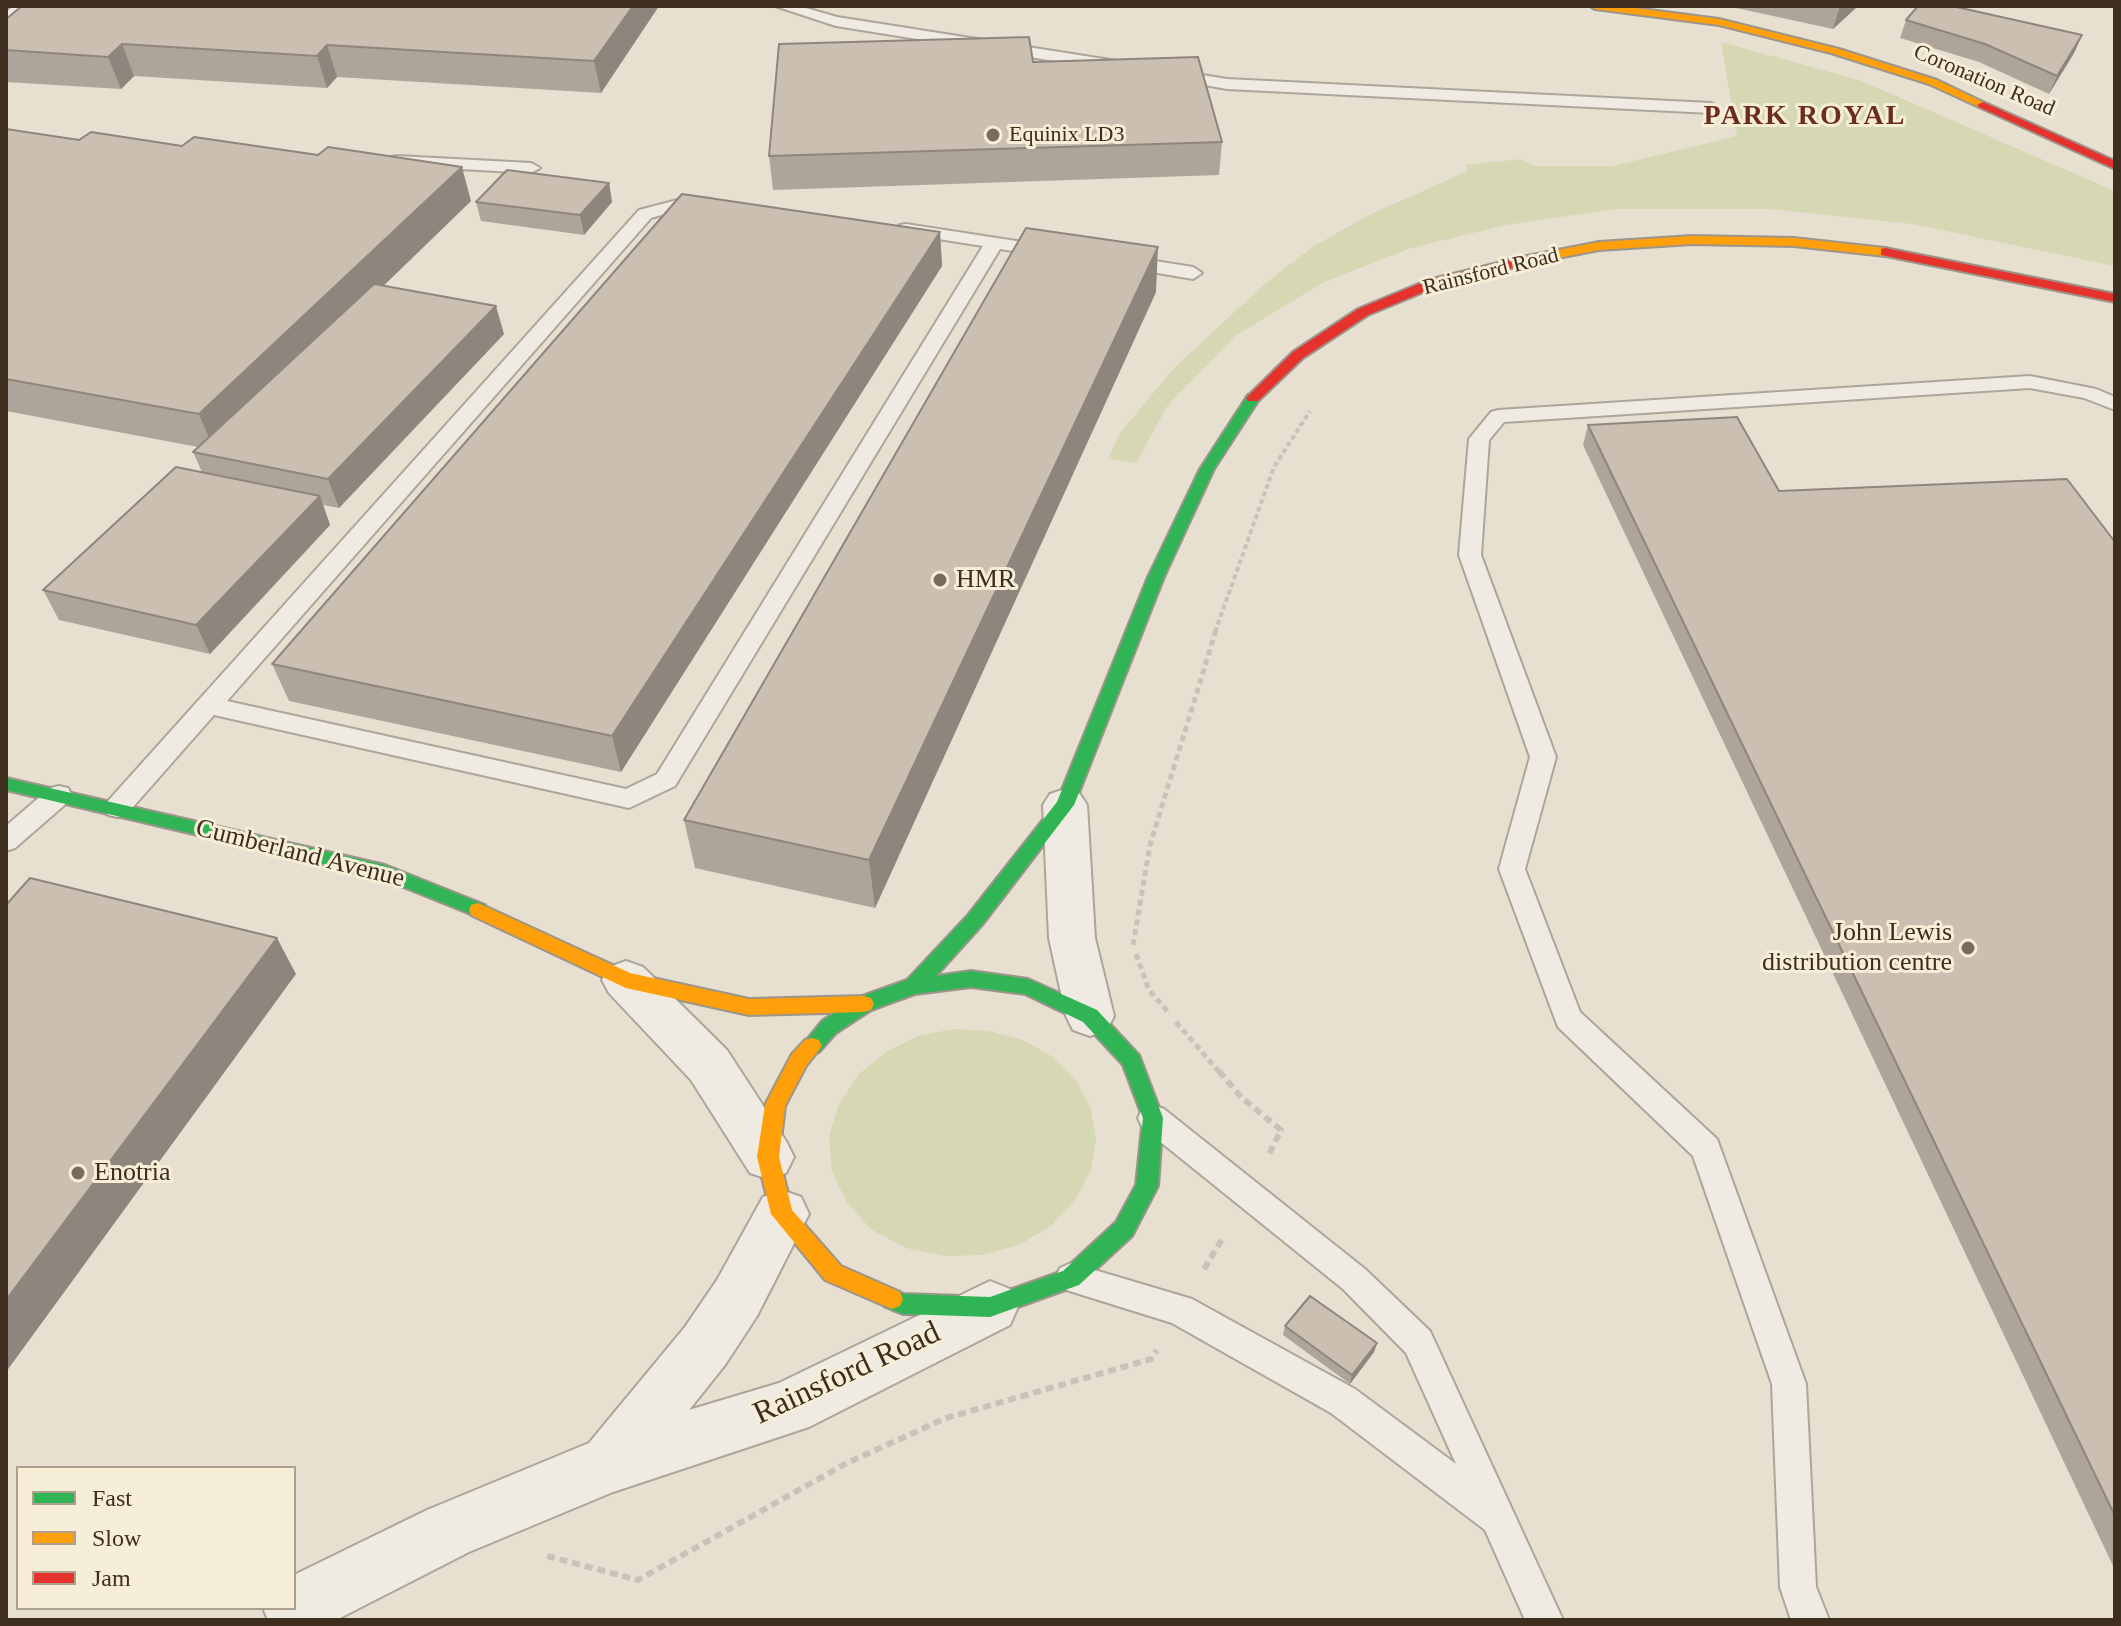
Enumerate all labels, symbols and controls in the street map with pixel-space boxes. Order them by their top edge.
street label: Coronation Road [1909,39,2059,123]
district label: PARK ROYAL [1704,100,1906,134]
place label: Equinix LD3 [1009,122,1124,148]
marker: Equinix LD3 [984,126,1002,144]
street label: Rainsford Road [1421,242,1561,302]
place label: HMR [956,564,1015,596]
marker: HMR [931,571,949,589]
street label: Cumberland Avenue [192,813,408,895]
place label: John Lewis distribution centre [1762,917,1952,978]
marker: John Lewis distribution centre [1959,939,1977,957]
place label: Enotria [94,1157,171,1189]
marker: Enotria [69,1164,87,1182]
street label: Rainsford Road [747,1314,947,1434]
legend [16,1466,296,1610]
text: Fast [92,1485,132,1511]
text: Slow [92,1525,141,1551]
text: Jam [92,1565,131,1591]

